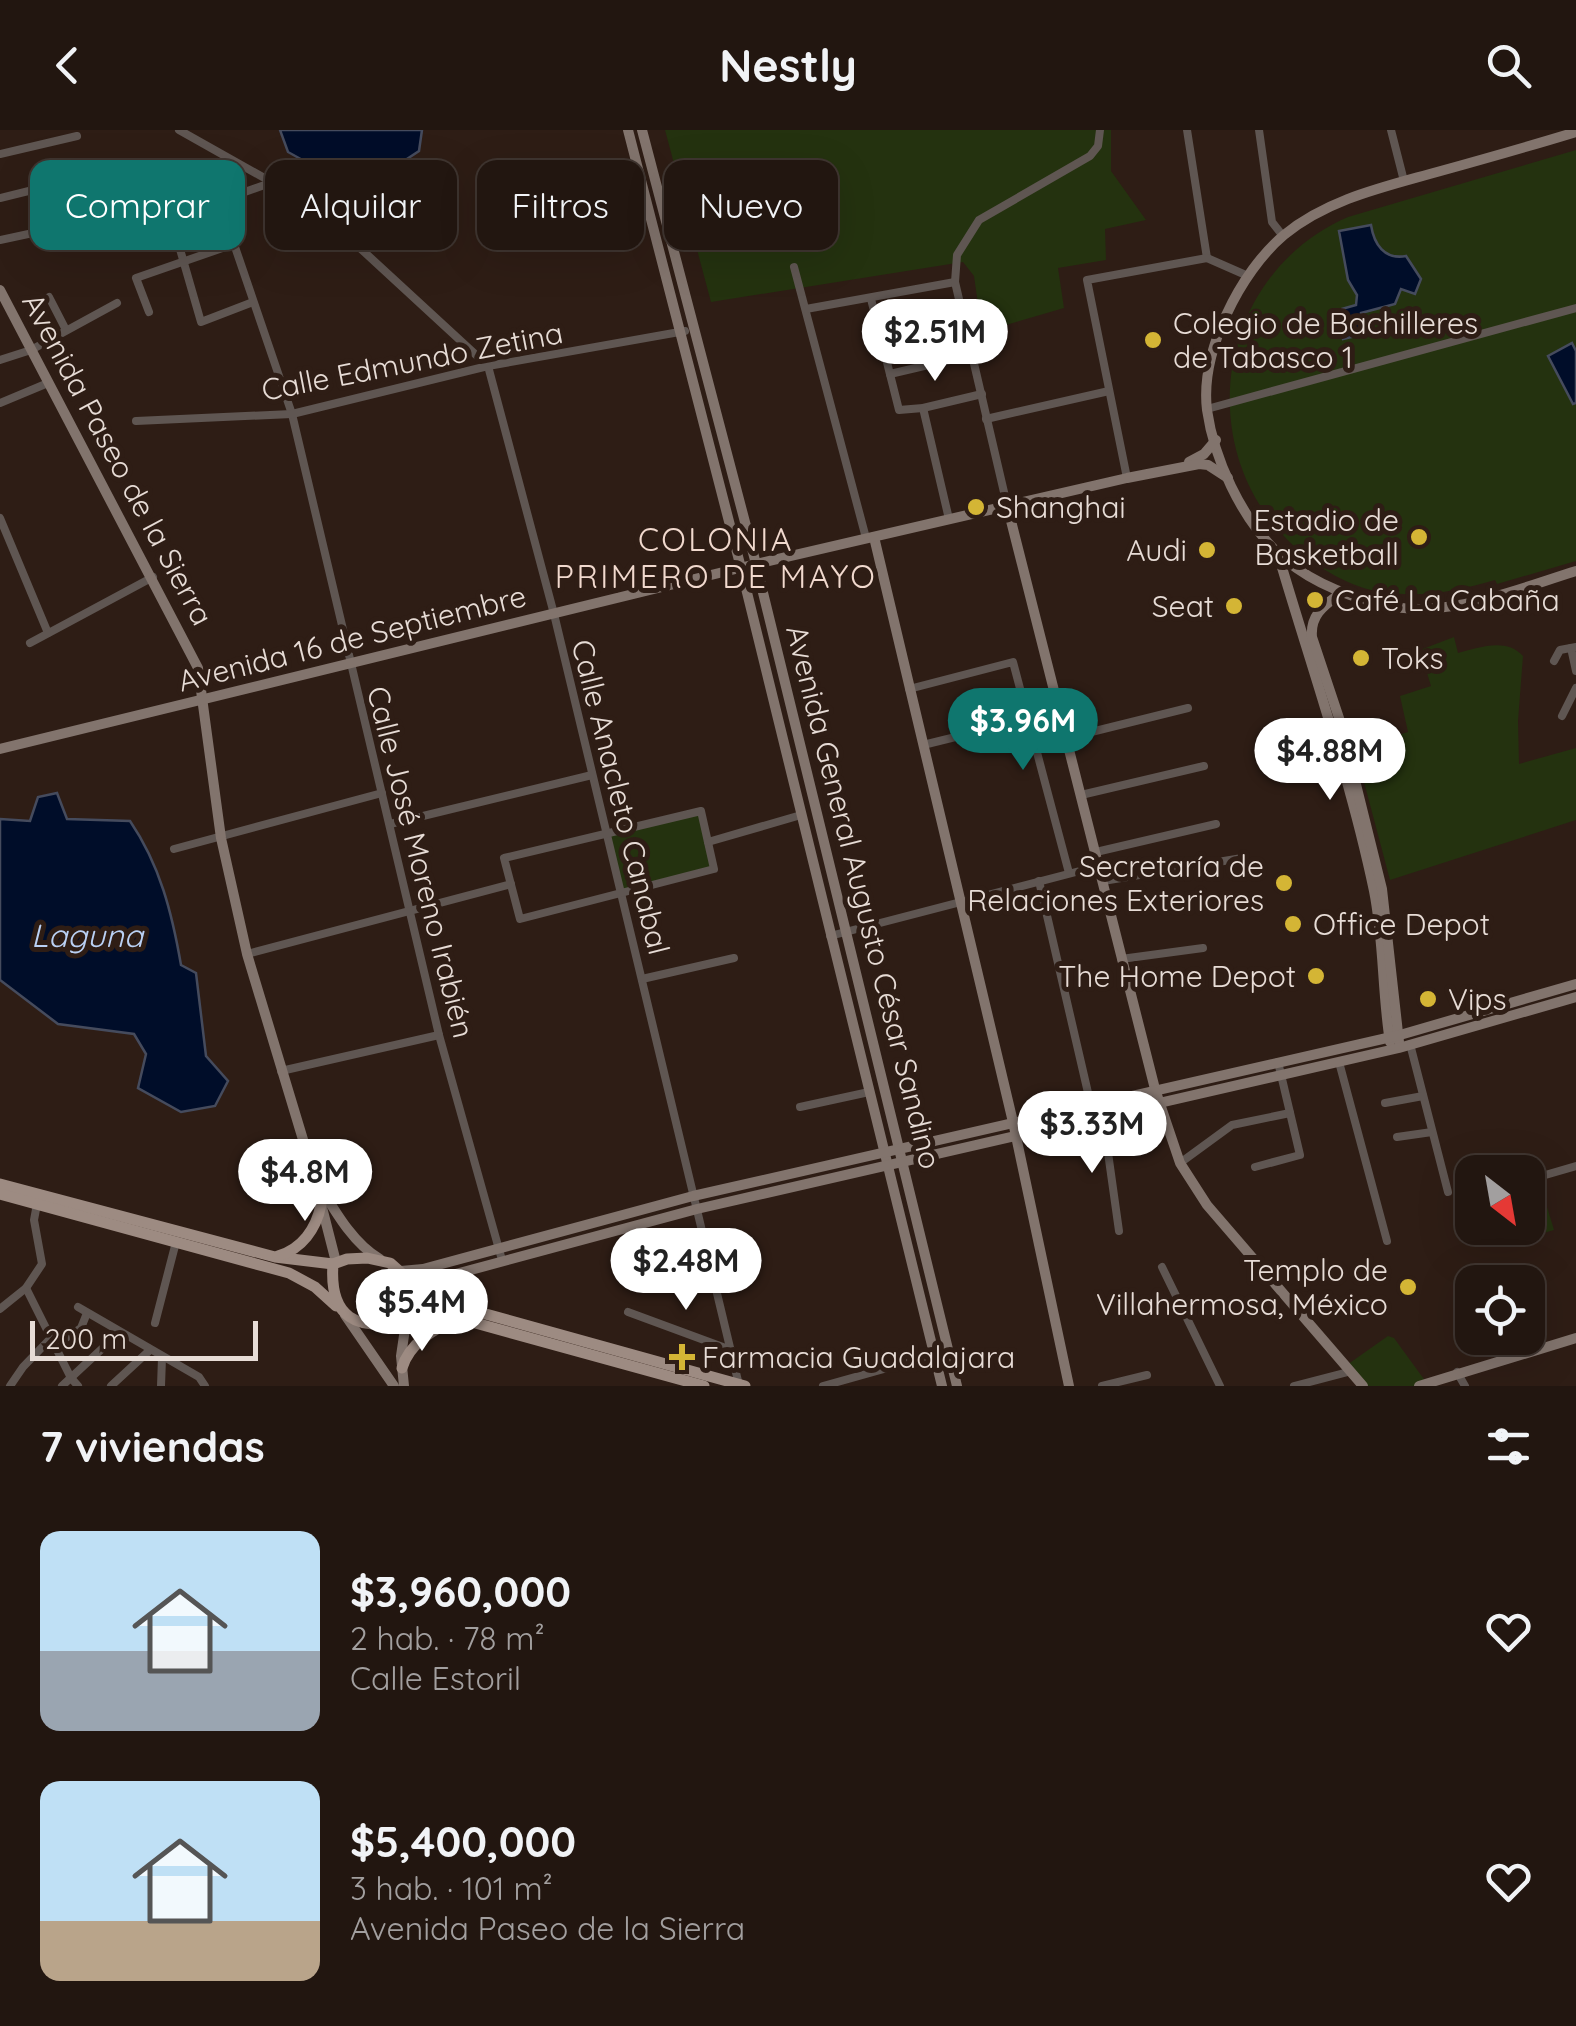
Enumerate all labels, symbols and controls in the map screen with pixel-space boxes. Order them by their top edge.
text: Nestly [719,37,857,93]
icon: back [40,38,95,93]
icon: search [1481,38,1536,93]
chip: Comprar [30,160,245,250]
chip: Alquilar [265,160,457,250]
chip: Filtros [477,160,644,250]
chip: Nuevo [664,160,838,250]
street label: Avenida Paseo de la Sierra [14,287,222,631]
pin: $2.51M [854,299,1016,384]
place label: Colegio de Bachilleres de Tabasco 1 [1173,304,1478,376]
text: $2.51M [884,311,986,351]
street label: Calle Edmundo Zetina [258,313,566,409]
marker: Colegio de Bachilleres de Tabasco 1 [1142,329,1164,351]
place label: Shanghai [996,488,1126,526]
marker: Shanghai [965,496,987,518]
place label: Estadio de Basketball [1254,501,1399,573]
district label: COLONIA PRIMERO DE MAYO [555,519,877,596]
marker: Estadio de Basketball [1408,526,1430,548]
place label: Audi [1126,531,1187,569]
marker: Audi [1196,539,1218,561]
street label: Avenida 16 de Septiembre [174,576,530,700]
place label: Café La Cabaña [1335,581,1560,619]
place label: Seat [1152,587,1214,625]
marker: Café La Cabaña [1304,589,1326,611]
marker: Seat [1223,595,1245,617]
street label: Avenida General Augusto César Sandino [778,621,950,1173]
street label: Calle Anacleto Canabal [563,636,679,958]
place label: Toks [1381,639,1444,677]
marker: Toks [1350,647,1372,669]
street label: Calle José Moreno Irabién [359,682,483,1042]
pin: $3.96M [942,688,1104,773]
text: $3.96M [970,700,1076,740]
pin: $4.88M [1249,718,1411,803]
text: $4.88M [1276,730,1384,770]
place label: Secretaría de Relaciones Exteriores [967,847,1264,919]
marker: Secretaría de Relaciones Exteriores [1273,872,1295,894]
place label: Office Depot [1313,905,1490,943]
marker: Office Depot [1282,913,1304,935]
water label: Laguna [31,915,145,955]
place label: The Home Depot [1058,957,1296,995]
marker: The Home Depot [1305,965,1327,987]
place label: Vips [1448,980,1507,1018]
marker: Vips [1417,988,1439,1010]
pin: $3.33M [1011,1091,1173,1176]
text: $3.33M [1040,1103,1144,1143]
pin: $4.8M [235,1139,375,1224]
text: $4.8M [260,1151,350,1191]
north arrow [1455,1155,1545,1245]
map controls [1455,1155,1545,1355]
pin: $2.48M [605,1228,767,1313]
text: $2.48M [633,1240,739,1280]
place label: Templo de Villahermosa, México [1096,1251,1388,1323]
button: locate [1455,1265,1545,1355]
pin: $5.4M [352,1269,492,1354]
marker: Templo de Villahermosa, México [1397,1276,1419,1298]
text: $5.4M [378,1281,466,1321]
scale bar [30,1316,258,1360]
text: 200 m [45,1321,127,1356]
place label: Farmacia Guadalajara [702,1338,1015,1376]
marker: Farmacia Guadalajara [671,1346,693,1368]
icon: filters [1481,1419,1536,1474]
text: 7 viviendas [40,1420,265,1473]
text: $3,960,000 [350,1565,571,1618]
icon: home [120,1571,240,1691]
icon: heart [1481,1604,1536,1659]
text: 2 hab. · 78 m² [350,1618,545,1658]
text: Calle Estoril [350,1658,521,1698]
text: $5,400,000 [350,1815,576,1868]
icon: home [120,1821,240,1941]
icon: heart [1481,1854,1536,1909]
text: 3 hab. · 101 m² [350,1868,553,1908]
text: Avenida Paseo de la Sierra [350,1908,745,1948]

